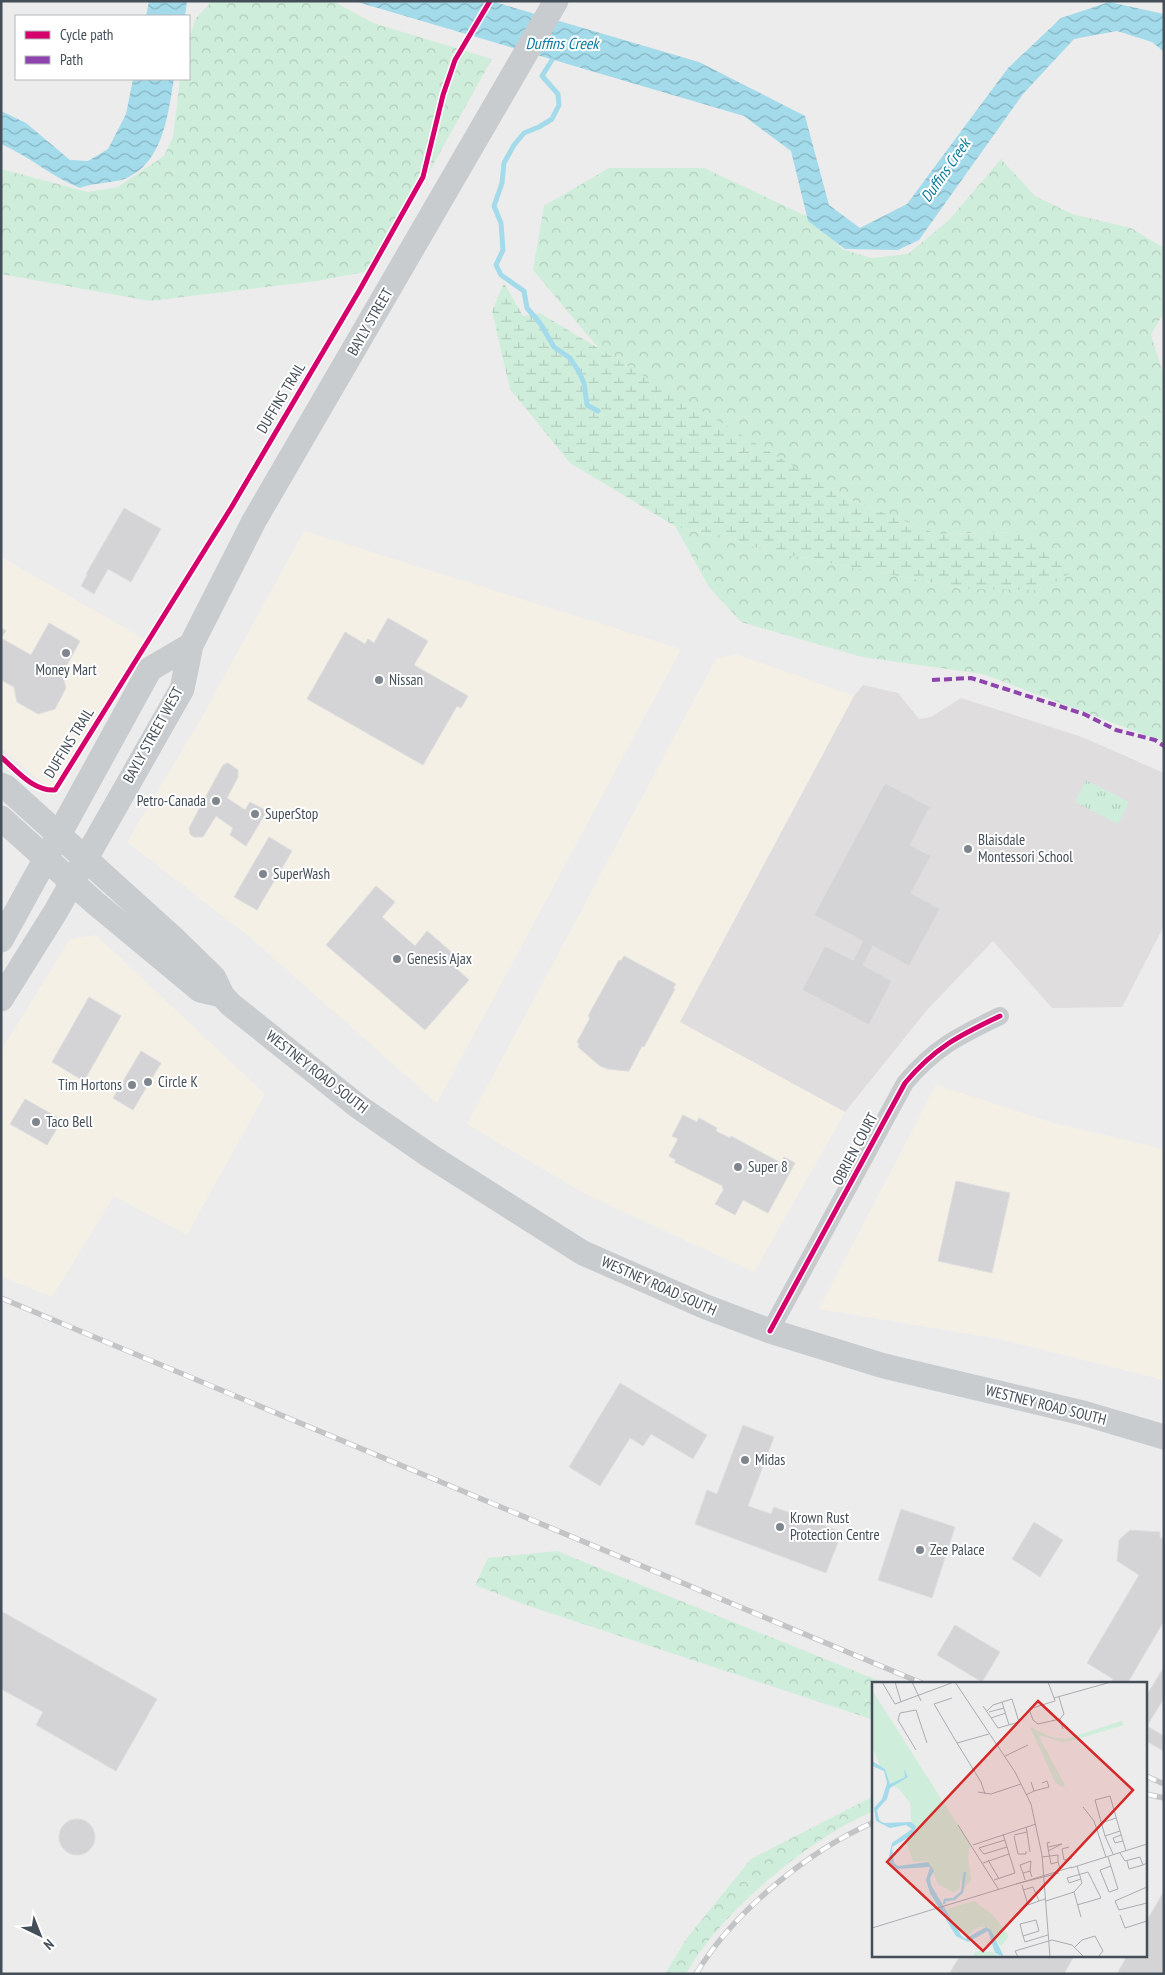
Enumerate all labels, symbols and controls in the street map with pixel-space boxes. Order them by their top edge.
legend [15,15,190,80]
text: Cycle path [60,25,113,44]
water label: Duffins Creek [525,33,600,53]
text: Path [60,50,83,69]
water label: Duffins Creek [916,133,975,206]
street label: BAYLY STREET [343,284,397,359]
street label: DUFFINS TRAIL [252,358,310,437]
marker: Money Mart [60,647,72,659]
place label: Money Mart [35,660,97,679]
place label: Nissan [389,670,423,689]
marker: Nissan [373,674,385,686]
street label: BAYLY STREET WEST [118,683,187,786]
street label: DUFFINS TRAIL [40,703,98,781]
place label: Petro-Canada [137,791,206,810]
marker: Petro-Canada [210,795,222,807]
place label: SuperStop [265,804,318,823]
marker: SuperStop [249,808,261,820]
place label: Blaisdale Montessori School [978,830,1073,866]
marker: Blaisdale Montessori School [962,843,974,855]
place label: SuperWash [273,864,330,883]
marker: SuperWash [257,868,269,880]
place label: Genesis Ajax [407,949,472,968]
marker: Genesis Ajax [391,953,403,965]
street label: WESTNEY ROAD SOUTH [263,1026,372,1117]
place label: Circle K [158,1072,198,1091]
place label: Tim Hortons [58,1075,122,1094]
marker: Circle K [142,1076,154,1088]
marker: Tim Hortons [126,1079,138,1091]
street label: OBRIEN COURT [828,1109,882,1188]
place label: Taco Bell [46,1112,93,1131]
marker: Taco Bell [30,1116,42,1128]
place label: Super 8 [748,1157,788,1176]
marker: Super 8 [732,1161,744,1173]
street label: WESTNEY ROAD SOUTH [599,1252,720,1319]
street label: WESTNEY ROAD SOUTH [984,1380,1109,1429]
place label: Midas [755,1450,785,1469]
marker: Midas [739,1454,751,1466]
place label: Krown Rust Protection Centre [790,1508,880,1544]
marker: Krown Rust Protection Centre [774,1521,786,1533]
place label: Zee Palace [930,1540,985,1559]
marker: Zee Palace [914,1544,926,1556]
inset map [872,1682,1148,1958]
north arrow [15,1910,65,1960]
text: N [40,1935,58,1954]

